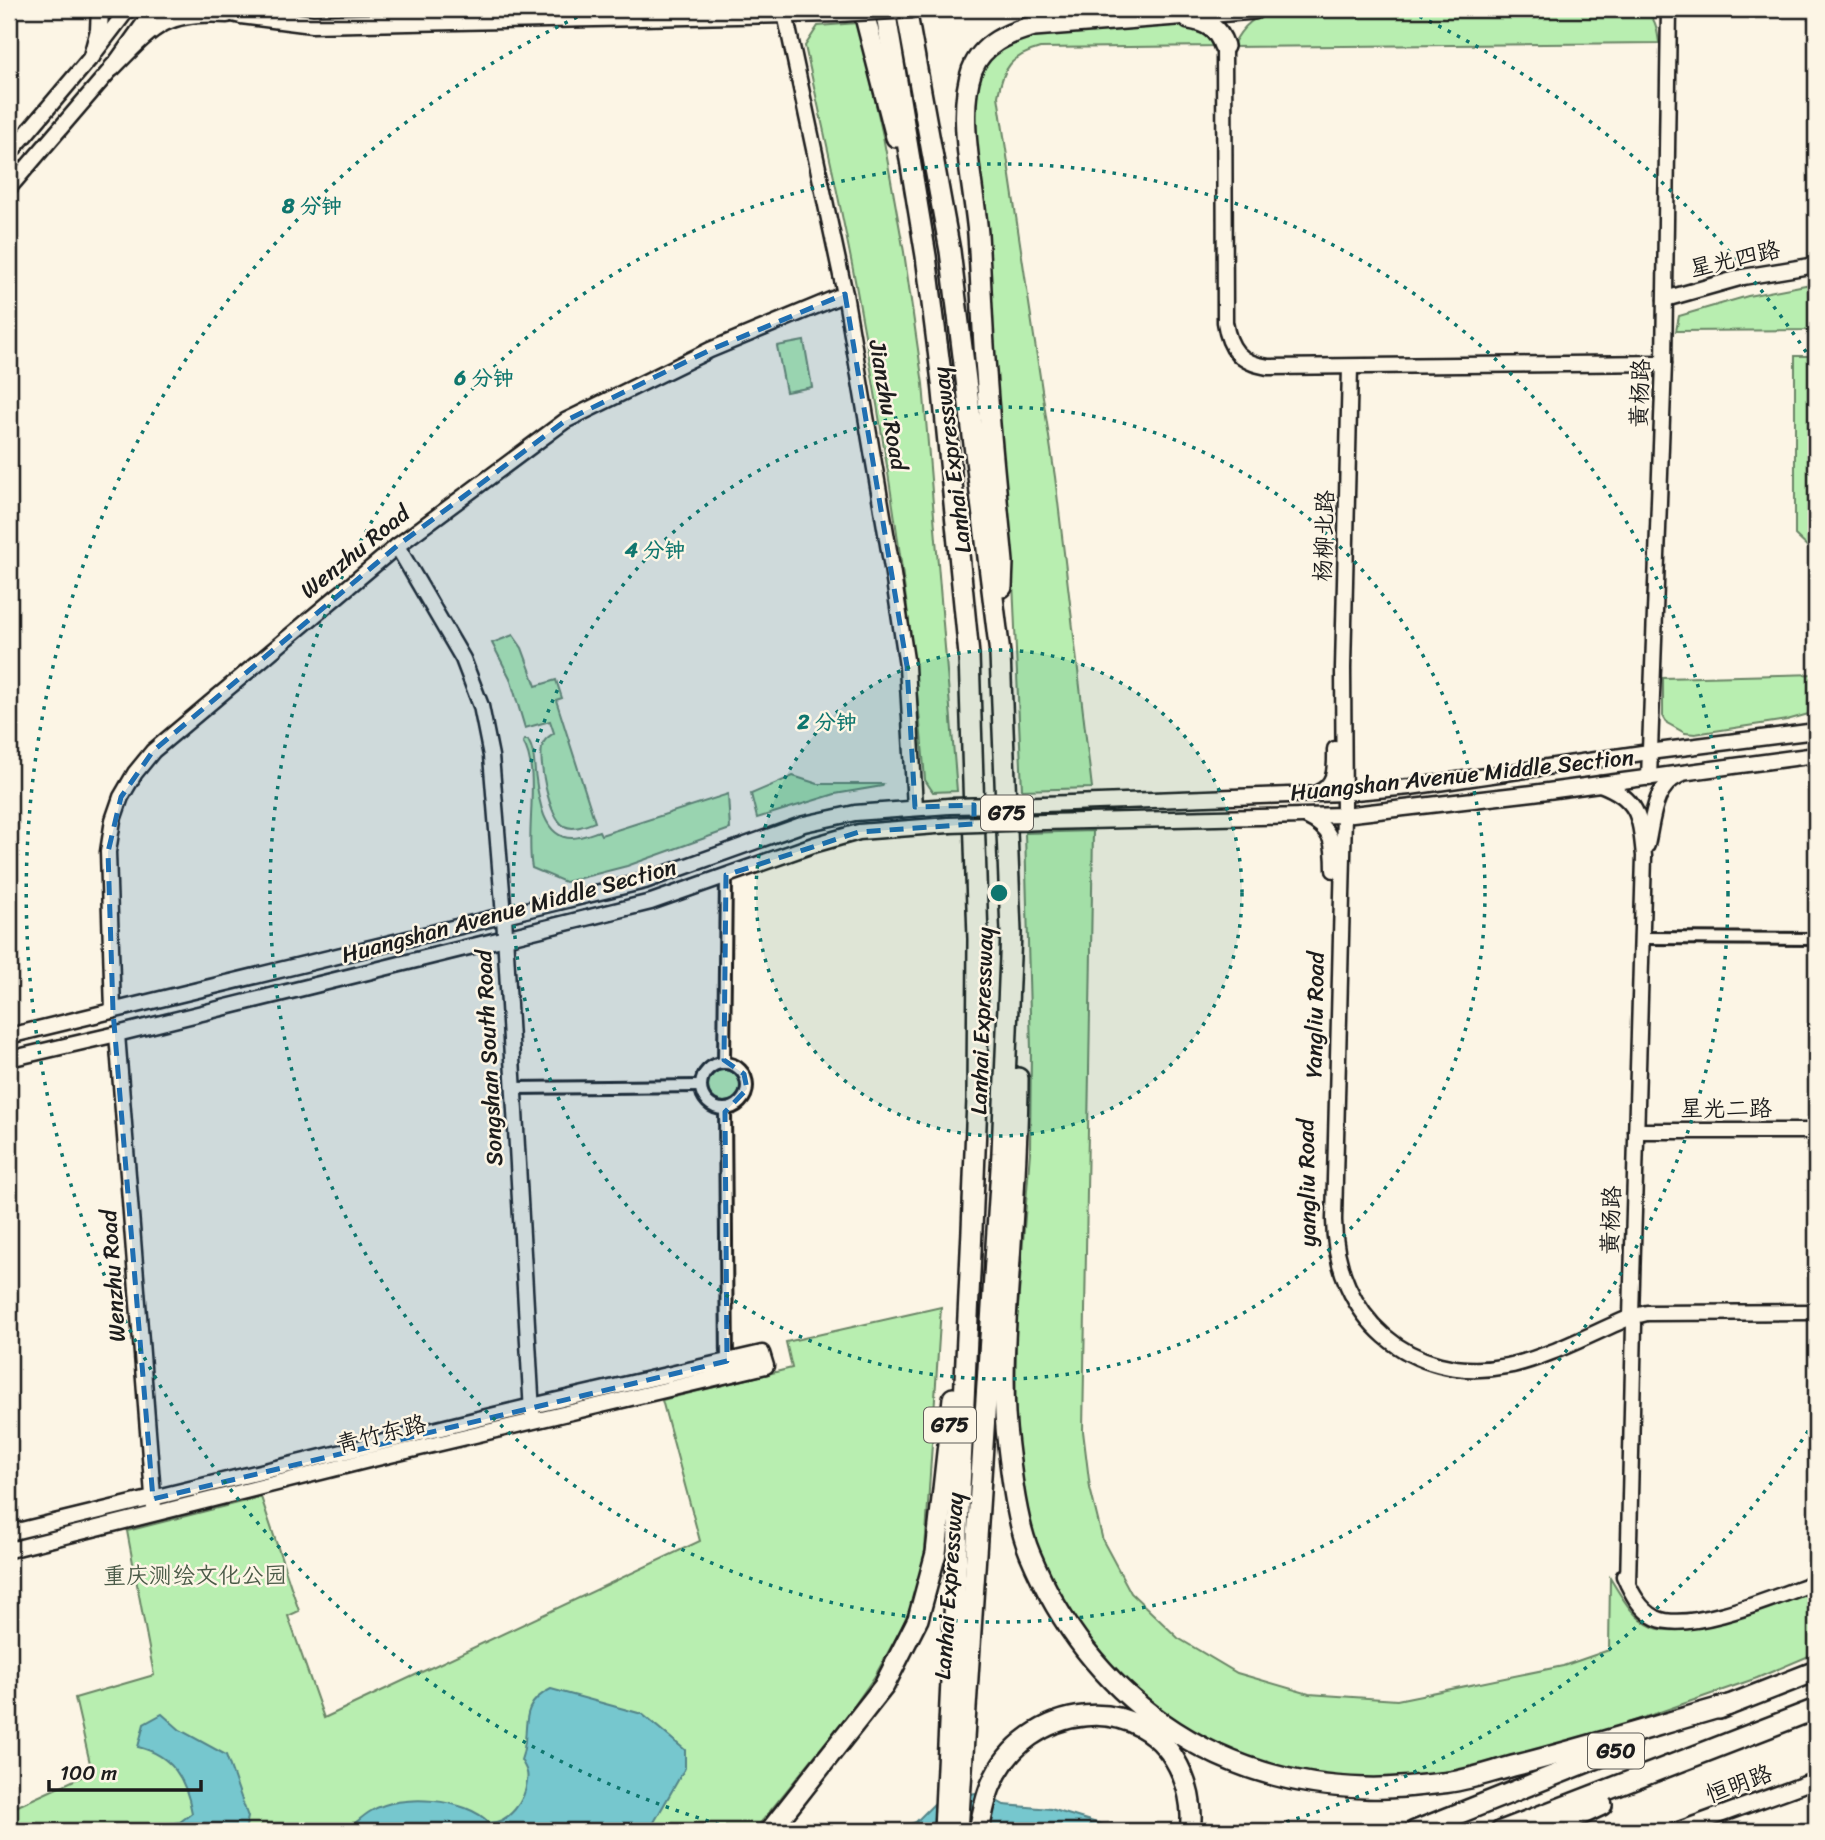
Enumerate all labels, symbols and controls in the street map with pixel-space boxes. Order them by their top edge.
text: 8 分钟 [281,187,342,225]
street label: 星光四路 [1686,229,1784,289]
street label: Jianzhu Road [856,336,920,475]
street label: 黄杨路 [1618,358,1662,428]
text: 6 分钟 [453,359,514,397]
street label: Lanhai Expressway [920,364,984,556]
street label: 杨柳北路 [1302,489,1346,583]
street label: Wenzhu Road [291,493,421,610]
text: 4 分钟 [624,531,685,569]
text: 2 分钟 [796,703,857,741]
street label: Huangshan Avenue Middle Section [1288,737,1636,813]
road number: G75 [981,796,1033,830]
street label: Huangshan Avenue Middle Section [337,846,681,976]
centre of rings [987,881,1011,905]
street label: Lanhai Expressway [958,926,1006,1115]
street label: Songshan South Road [463,947,515,1167]
street label: Yangliu Road [1293,950,1337,1079]
street label: 星光二路 [1680,1088,1772,1129]
street label: yangliu Road [1285,1117,1329,1247]
street label: 黄杨路 [1589,1185,1633,1255]
street label: Wenzhu Road [88,1207,138,1343]
street label: 青竹东路 [331,1403,431,1465]
road number: G75 [924,1408,976,1442]
street label: Lanhai Expressway [922,1491,976,1681]
park label: 重庆测绘文化公园 [103,1555,287,1596]
road number: G50 [1588,1734,1644,1768]
scale bar [49,1749,201,1793]
street label: 恒明路 [1700,1753,1778,1815]
text: 100 m [60,1754,117,1792]

